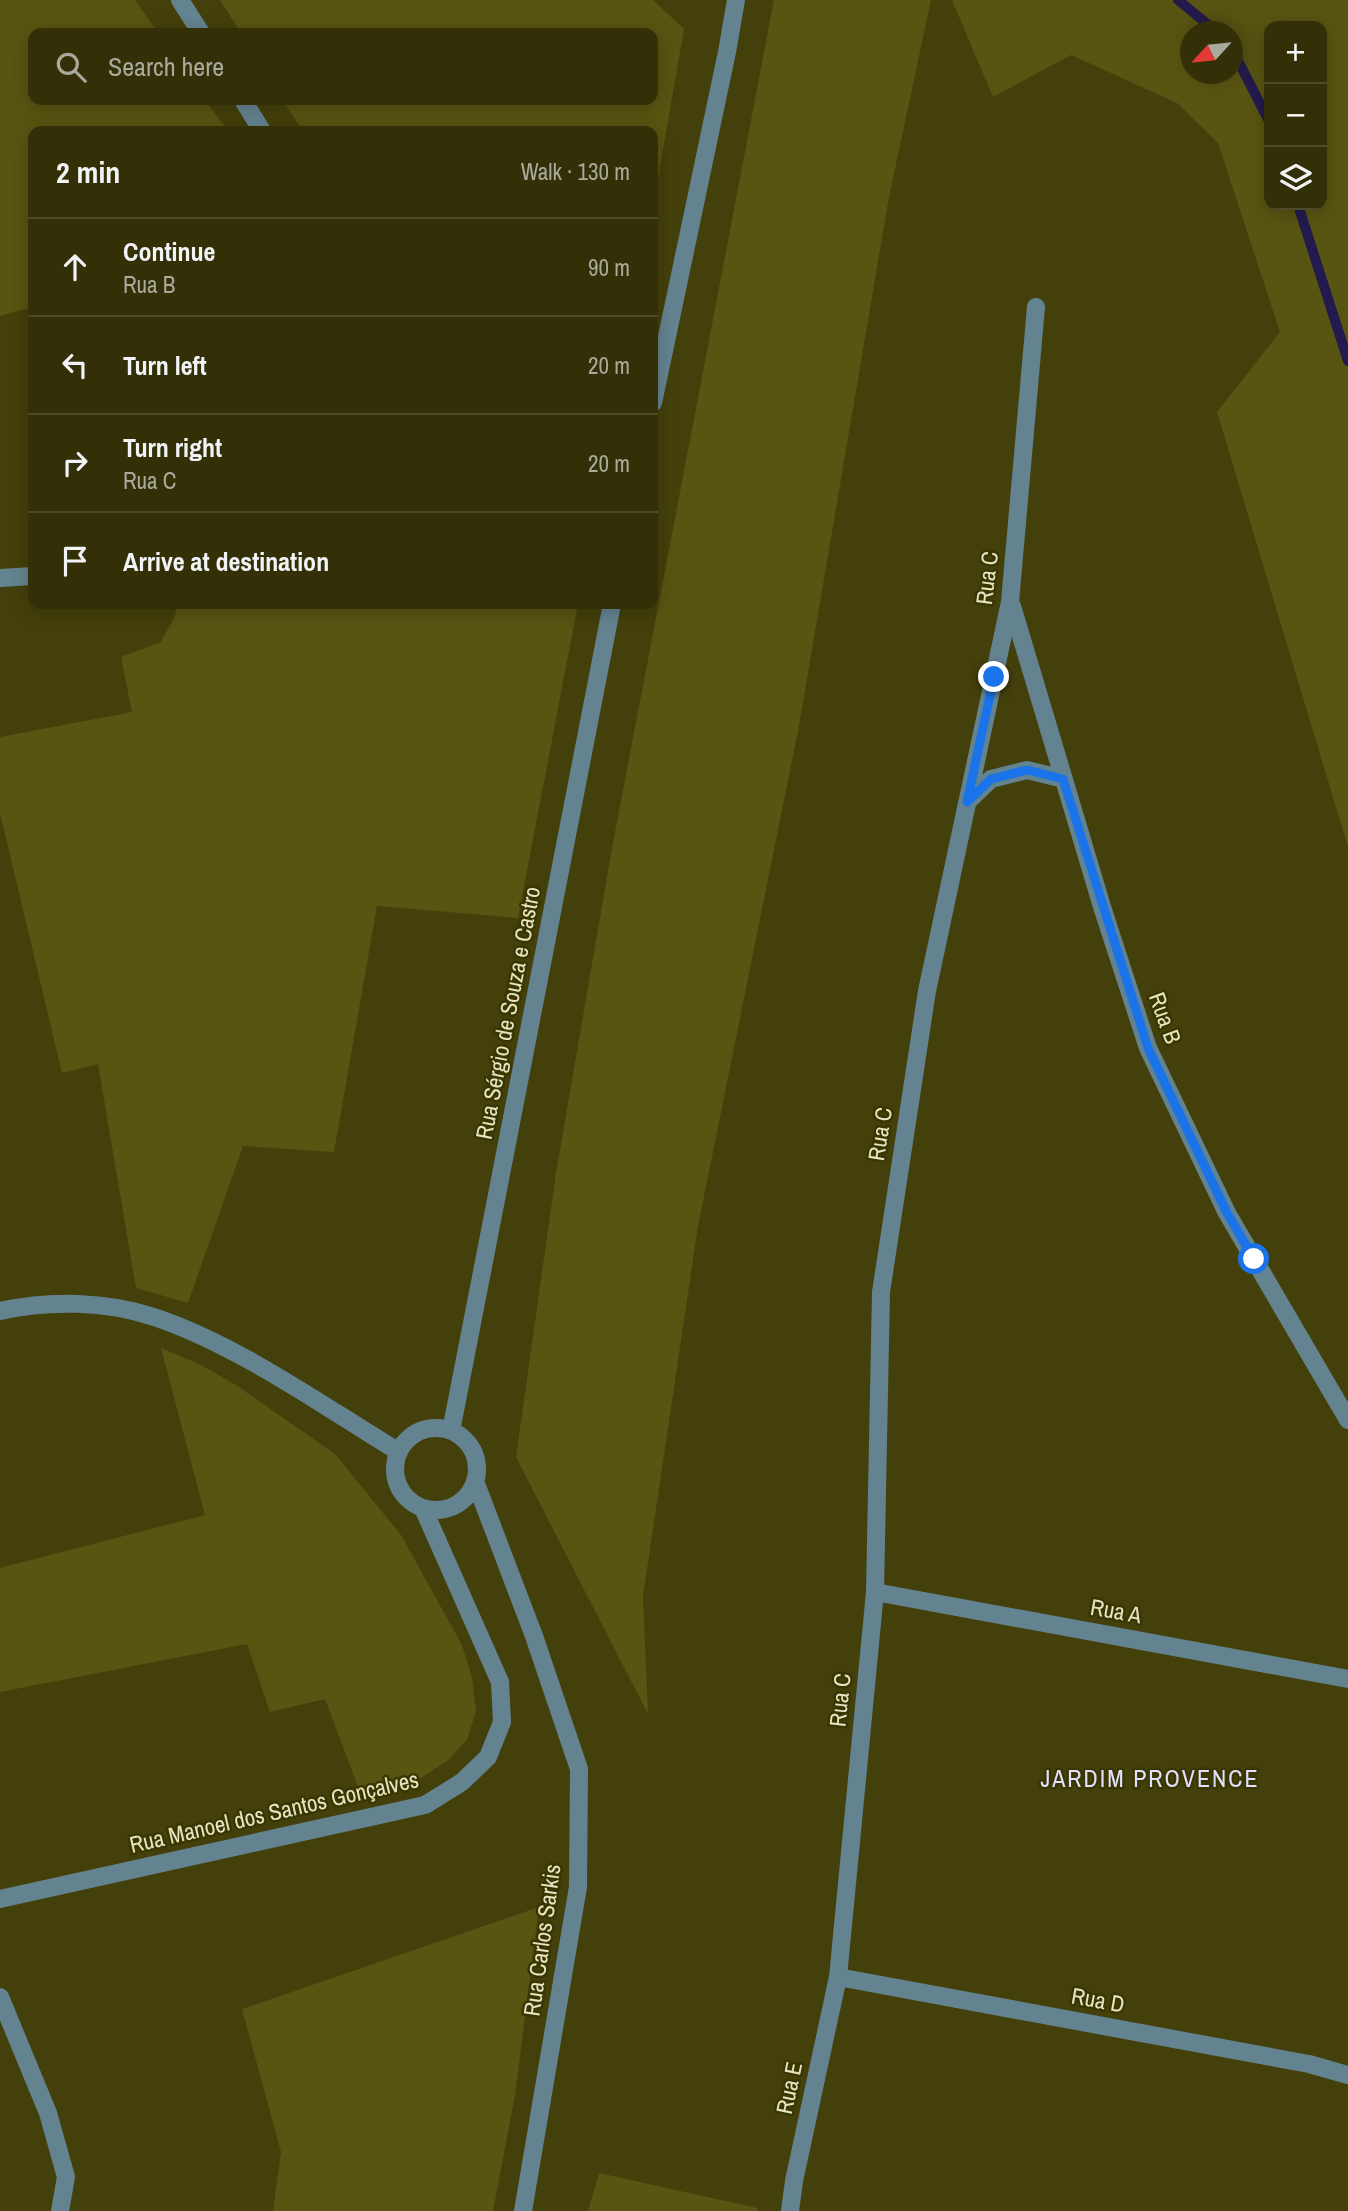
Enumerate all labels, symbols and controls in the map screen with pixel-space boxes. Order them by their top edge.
north arrow [1180,21,1243,84]
map controls [1264,21,1327,210]
button: + [1264,21,1327,84]
search box [28,28,658,105]
icon: search [52,48,90,86]
text: Search here [108,49,224,84]
button: − [1264,84,1327,147]
button: layers [1264,147,1327,210]
text: 2 min [56,152,120,192]
text: Walk · 130 m [521,156,630,187]
text: Continue [123,234,215,269]
icon: ahead [56,248,94,286]
text: 90 m [588,252,630,283]
text: Rua B [123,269,175,300]
icon: left [56,346,94,384]
text: Turn left [123,348,207,383]
text: 20 m [588,350,630,381]
text: Turn right [123,430,222,465]
icon: right [56,444,94,482]
text: 20 m [588,448,630,479]
text: Rua C [123,465,176,496]
icon: arrive [56,542,94,580]
text: Arrive at destination [123,544,329,579]
street label: Rua C [968,550,1005,606]
route end [978,661,1009,692]
street label: Rua Sérgio de Souza e Castro [468,884,547,1142]
street label: Rua B [1142,988,1189,1048]
street label: Rua C [860,1105,899,1163]
route start [1238,1243,1269,1274]
street label: Rua A [1088,1591,1144,1630]
street label: Rua C [821,1672,858,1728]
district label: JARDIM PROVENCE [1040,1762,1260,1794]
street label: Rua Manoel dos Santos Gonçalves [126,1763,421,1860]
street label: Rua Carlos Sarkis [516,1862,568,2018]
street label: Rua D [1069,1980,1127,2019]
street label: Rua E [768,2059,809,2117]

